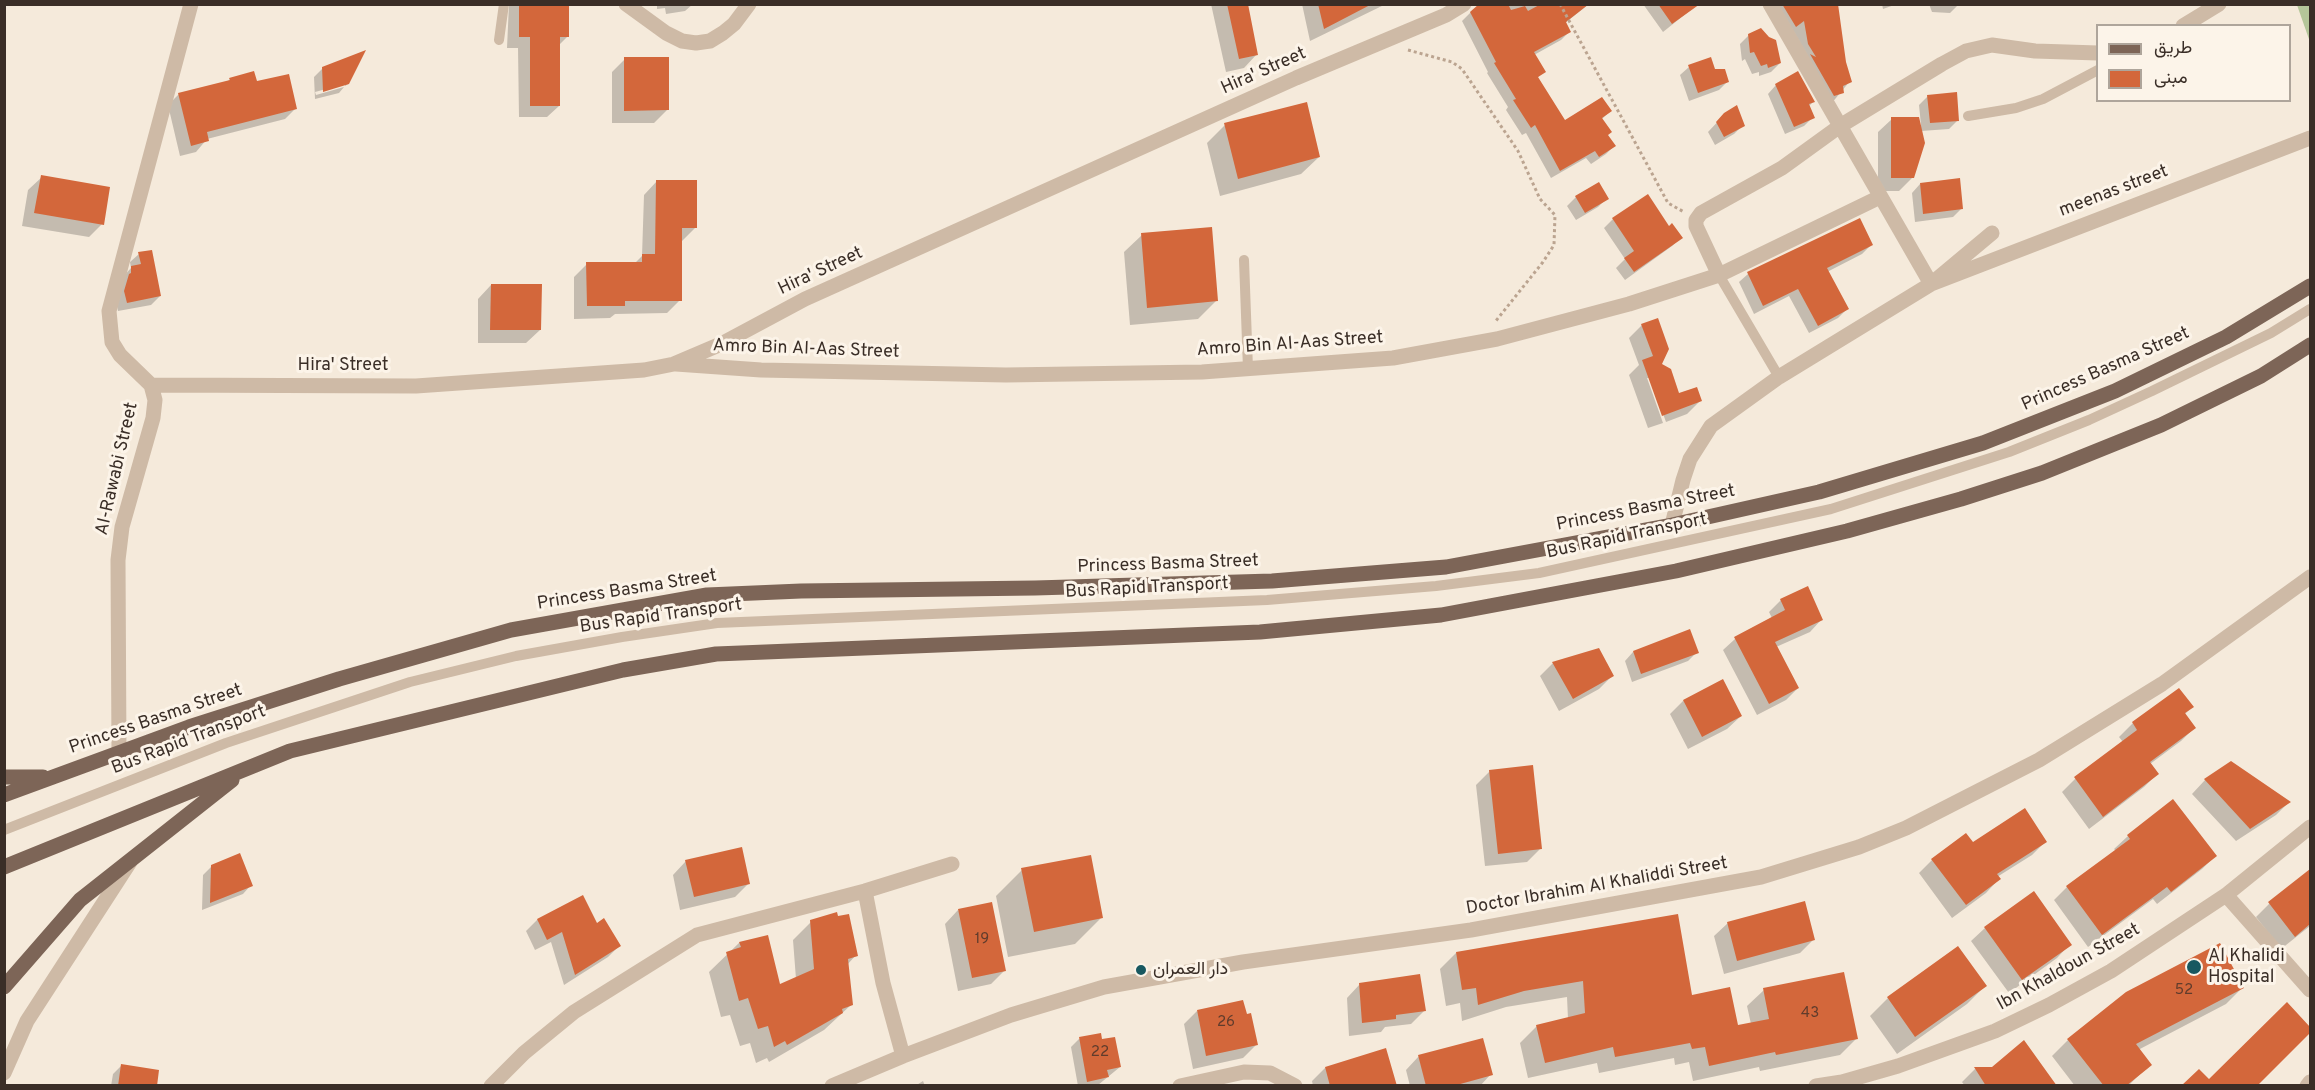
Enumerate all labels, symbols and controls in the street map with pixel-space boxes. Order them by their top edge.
legend [2096,24,2291,102]
text: طريق [2154,37,2192,60]
street label: Hira' Street [1218,44,1310,100]
text: مبنى [2154,67,2188,90]
street label: meenas street [2056,161,2172,223]
street label: Hira' Street [775,243,867,301]
street label: Princess Basma Street [2019,323,2193,417]
street label: Amro Bin Al-Aas Street [1196,328,1384,362]
street label: Amro Bin Al-Aas Street [712,336,900,364]
street label: Hira' Street [298,355,388,377]
street label: Al-Rawabi Street [92,400,144,538]
street label: Princess Basma Street [1555,481,1737,537]
street label: Bus Rapid Transport [1545,509,1709,565]
street label: Princess Basma Street [1077,551,1259,579]
street label: Princess Basma Street [536,566,718,616]
street label: Bus Rapid Transport [1065,574,1229,604]
street label: Bus Rapid Transport [579,595,743,639]
street label: Princess Basma Street [67,680,245,760]
street label: Bus Rapid Transport [109,702,269,780]
street label: Doctor Ibrahim Al Khaliddi Street [1465,853,1729,921]
street label: Ibn Khaldoun Street [1994,920,2144,1016]
house number: 19 [975,931,989,949]
place label: Al Khalidi Hospital [2208,946,2285,988]
marker: Al Khalidi Hospital [2185,958,2203,976]
place label: دار العمران [1153,959,1228,981]
marker: دار العمران [1134,963,1148,977]
house number: 52 [2175,982,2193,1000]
house number: 43 [1801,1005,1819,1023]
house number: 26 [1217,1014,1235,1032]
house number: 22 [1091,1044,1109,1062]

